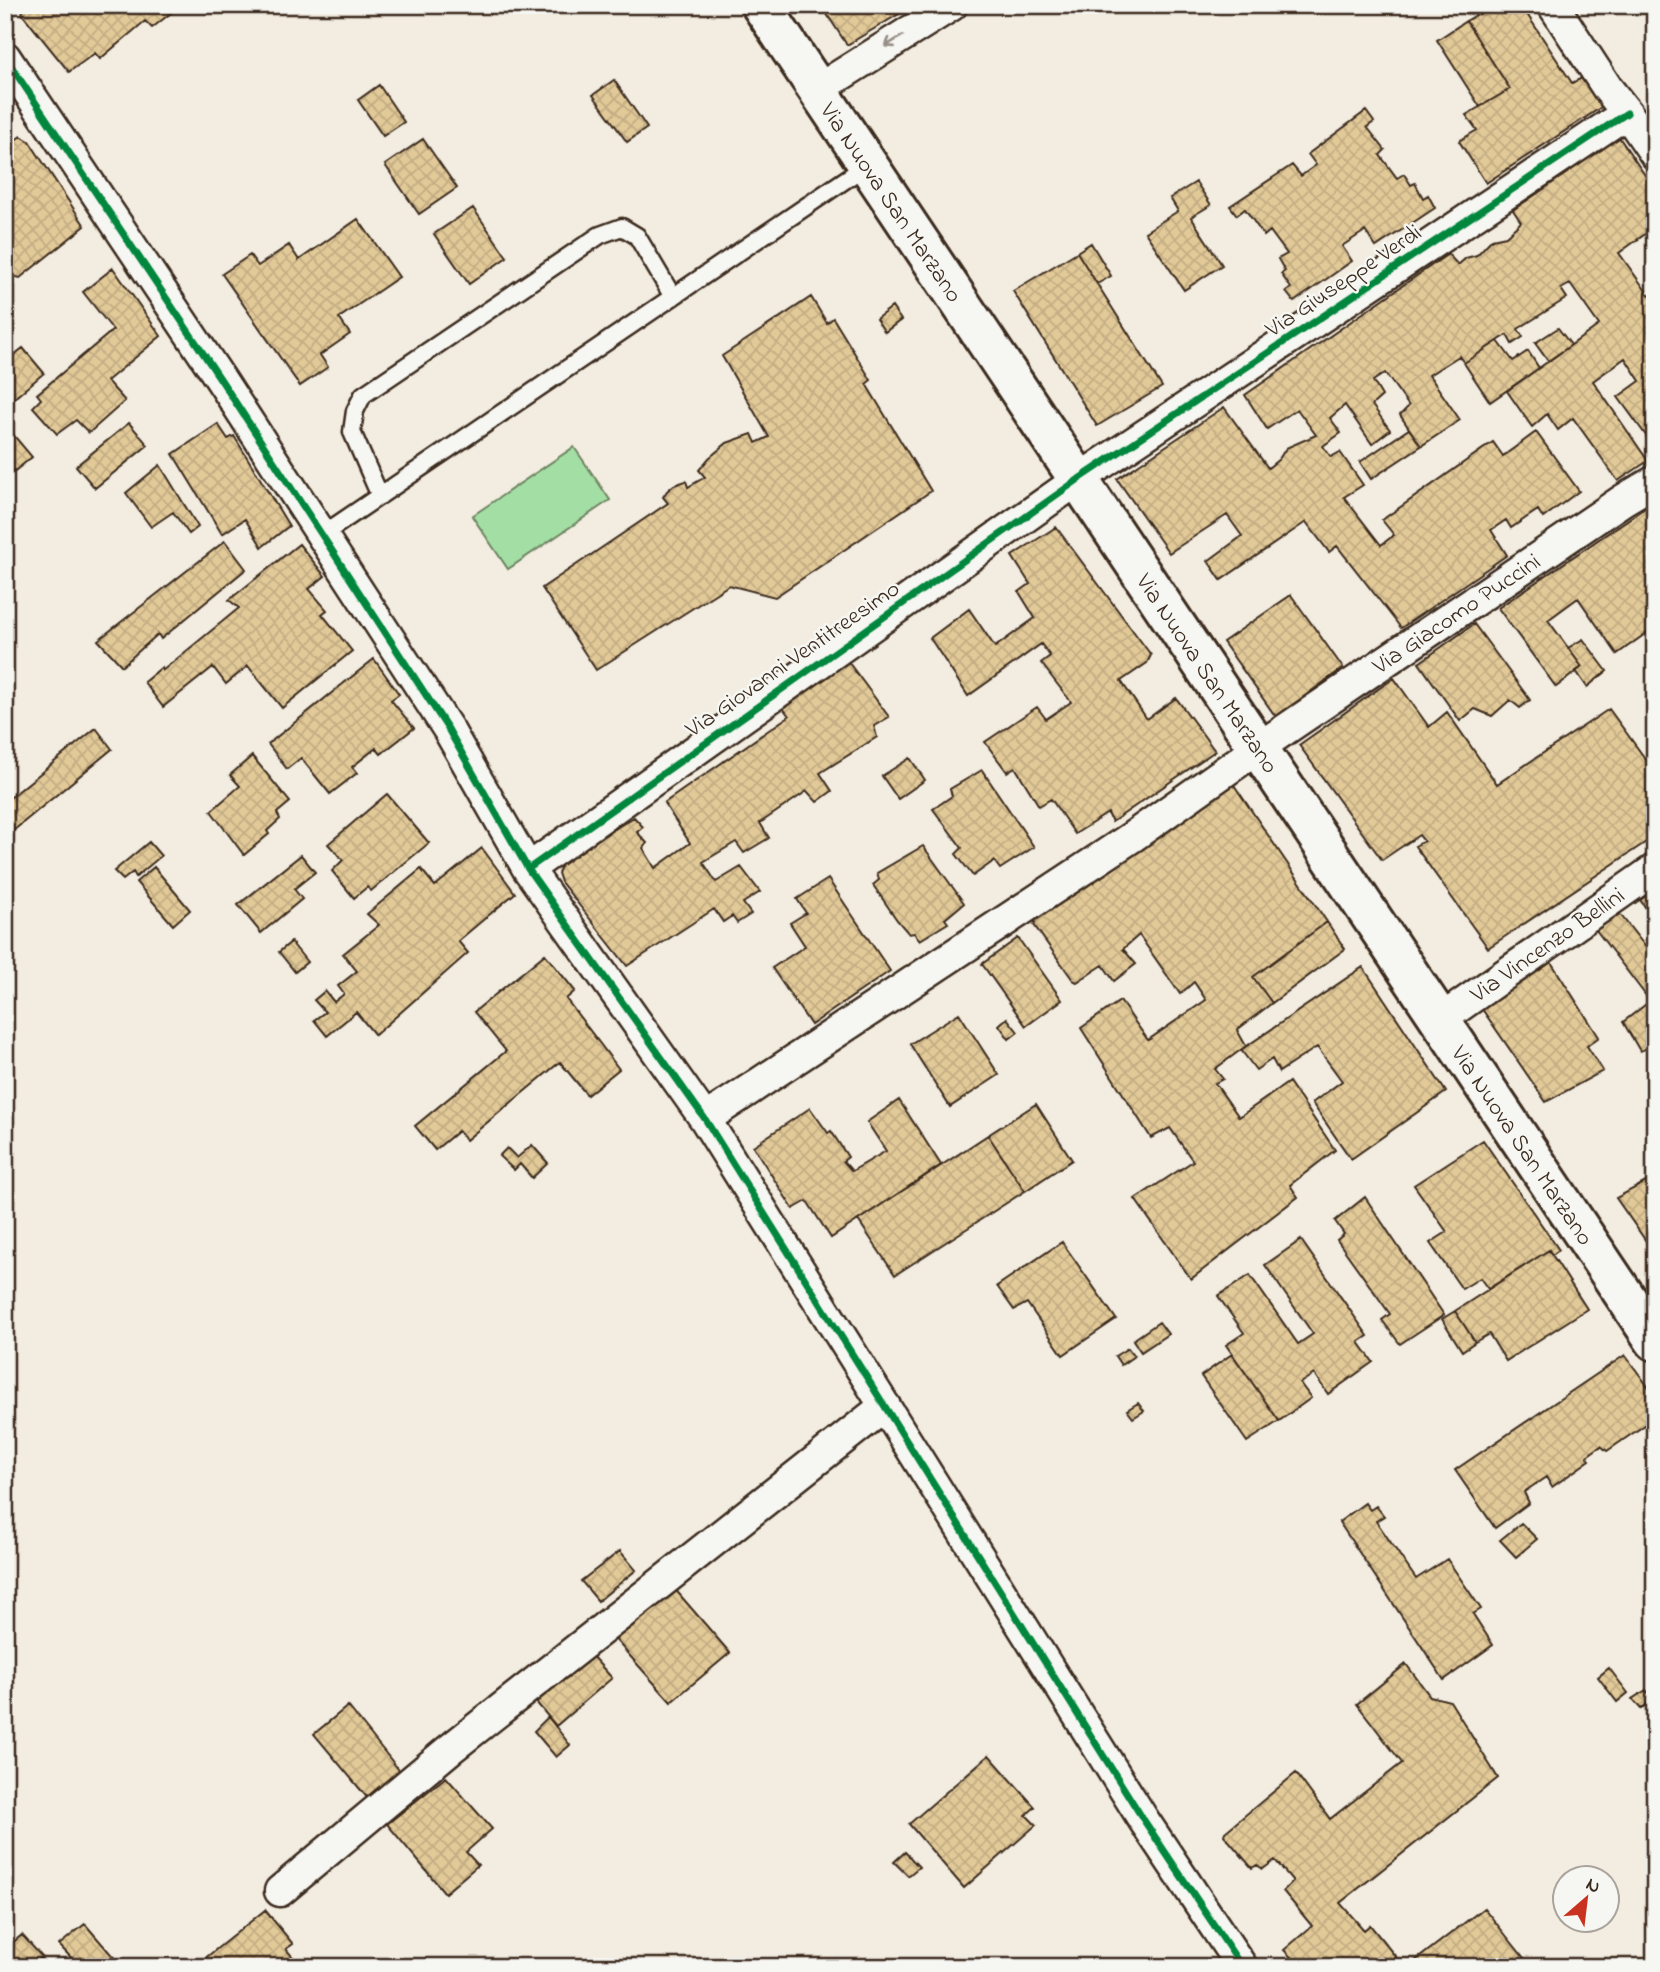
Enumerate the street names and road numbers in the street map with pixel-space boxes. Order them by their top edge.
street label: Via Nuova San Marzano [809,95,970,311]
street label: Via Giuseppe Verdi [1258,217,1430,348]
street label: Via Giacomo Puccini [1365,546,1549,685]
street label: Via Nuova San Marzano [1125,566,1286,782]
street label: Via Giovanni Ventitreesimo [678,573,908,748]
street label: Via Vincenzo Bellini [1463,880,1633,1013]
street label: Via Nuova San Marzano [1440,1038,1601,1254]

